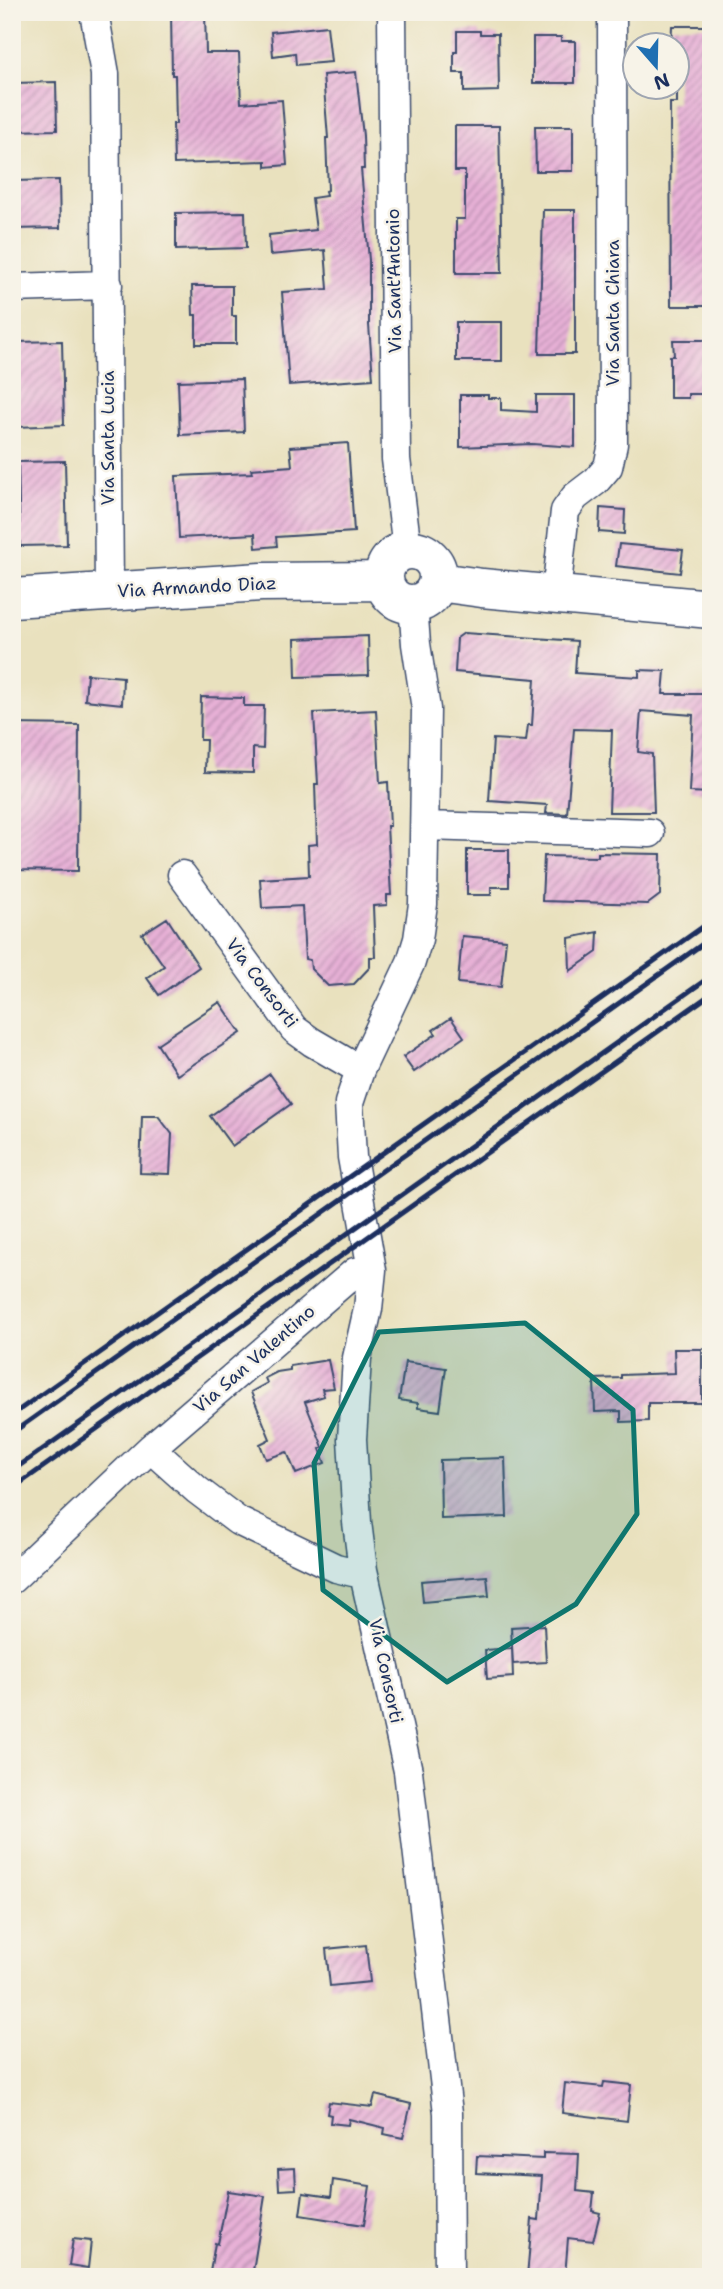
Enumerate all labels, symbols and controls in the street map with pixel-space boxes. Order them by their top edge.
north arrow [622,32,692,102]
text: N [650,67,673,96]
street label: Via Sant'Antonio [381,208,407,354]
street label: Via Santa Chiara [601,240,625,386]
street label: Via Santa Lucia [96,371,120,505]
street label: Via Armando Diaz [117,571,277,603]
street label: Via Consorti [220,933,304,1033]
street label: Via San Valentino [188,1299,320,1419]
street label: Via Consorti [363,1616,409,1726]

